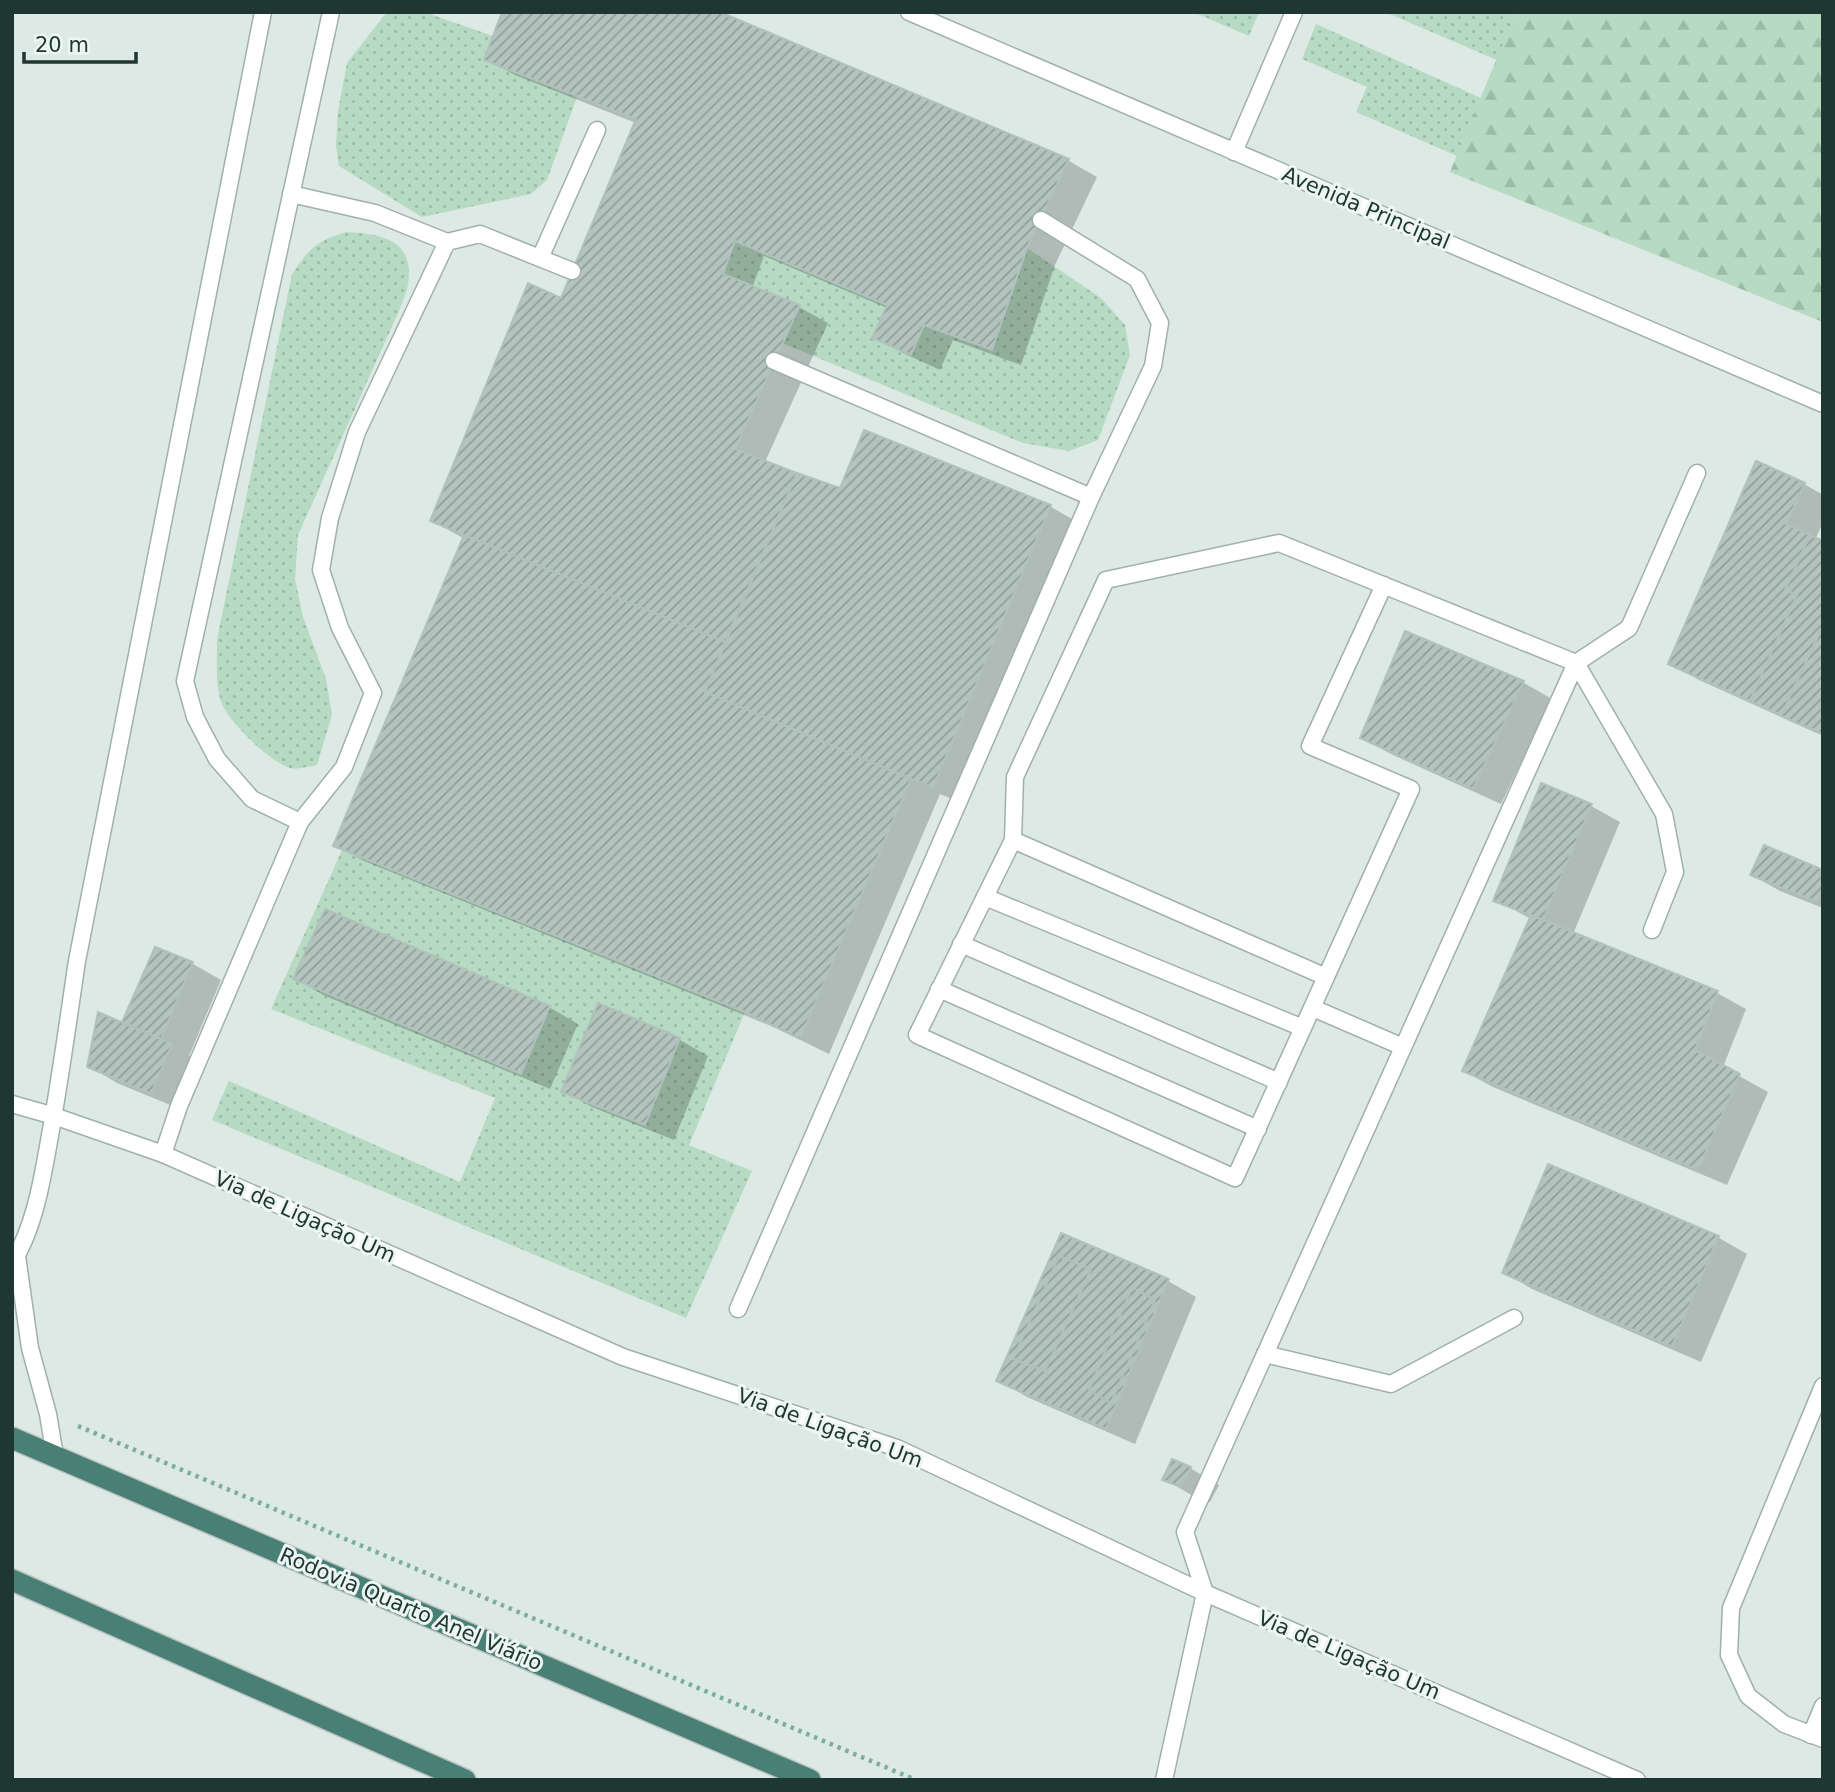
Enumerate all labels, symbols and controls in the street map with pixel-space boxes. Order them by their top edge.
scale bar [24,21,136,65]
text: 20 m [35,33,89,57]
street label: Avenida Principal [1278,162,1454,254]
street label: Via de Ligação Um [211,1166,399,1268]
street label: Via de Ligação Um [734,1383,926,1473]
street label: Rodovia Quarto Anel Viário [276,1543,546,1675]
street label: Via de Ligação Um [1254,1606,1444,1704]

